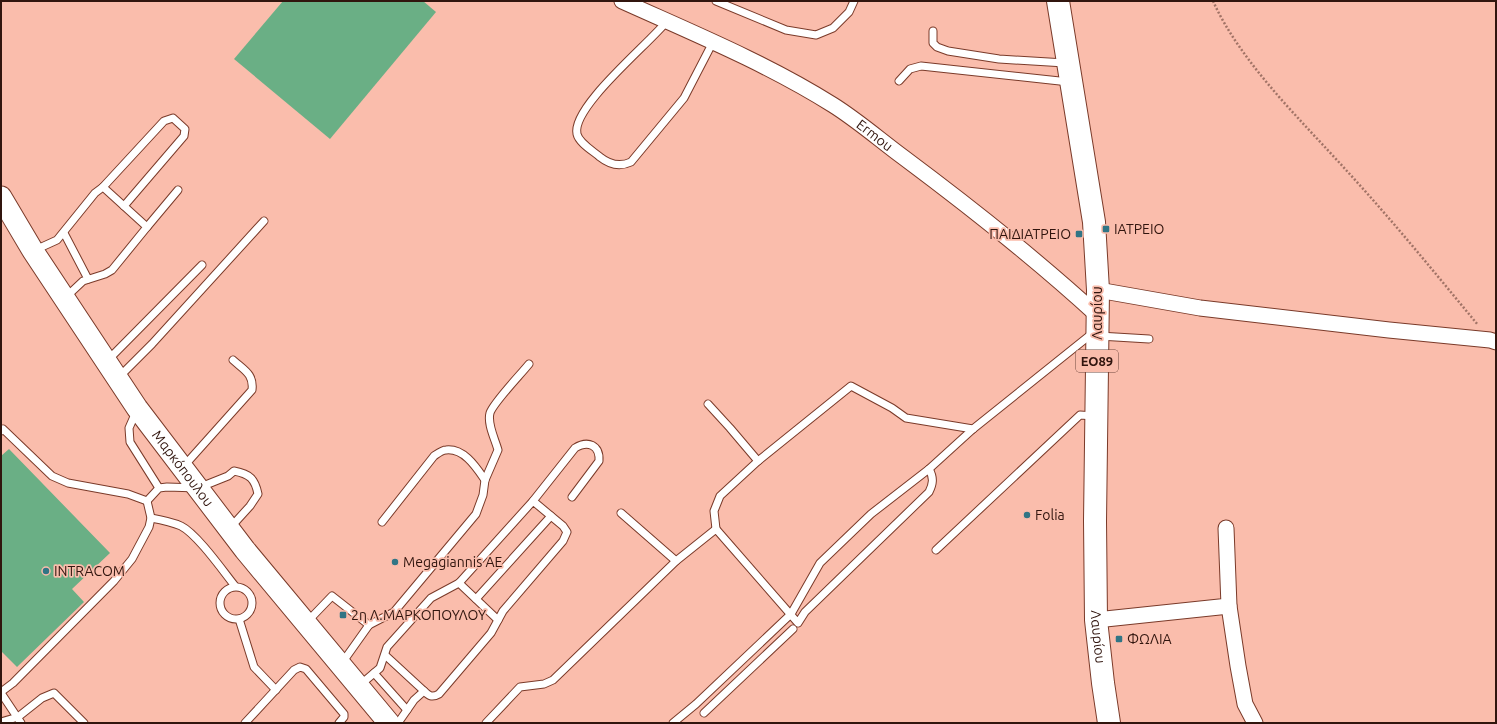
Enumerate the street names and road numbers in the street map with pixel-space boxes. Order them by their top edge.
street label: Ermou [853,116,896,154]
street label: Λαυρίου [1089,286,1105,340]
road number: ΕΟ89 [1076,350,1118,372]
street label: Μαρκόπουλου [149,427,217,510]
street label: Λαυρίου [1088,610,1109,664]

